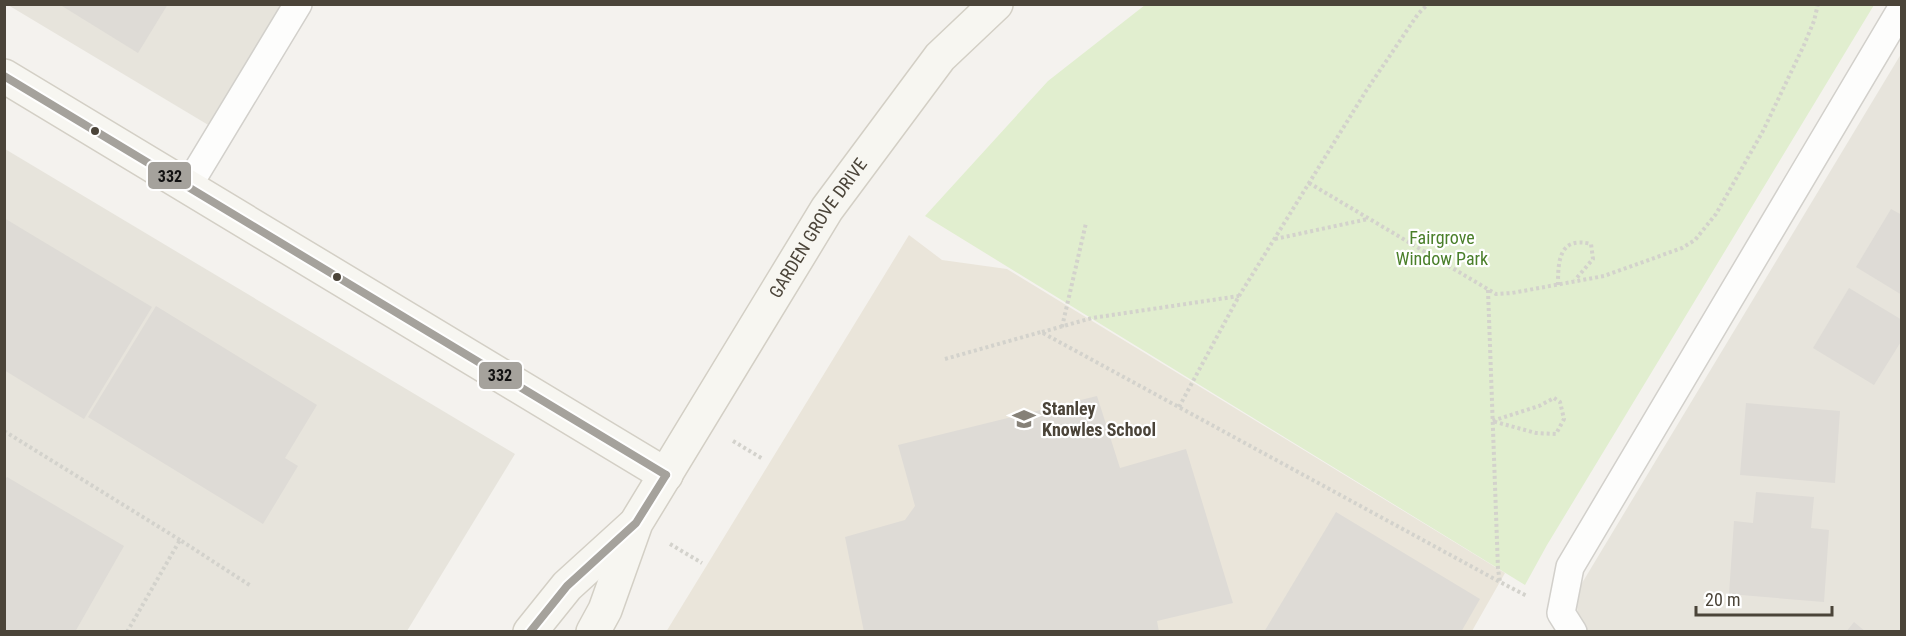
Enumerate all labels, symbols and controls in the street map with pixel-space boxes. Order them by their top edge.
unlabelled marker [89,125,101,137]
street label: GARDEN GROVE DRIVE [764,154,871,302]
line badge: 332 [147,161,192,190]
text: 332 [158,167,182,186]
park label: Fairgrove Window Park [1396,227,1488,269]
unlabelled marker [331,271,343,283]
line badge: 332 [478,361,523,390]
text: 332 [488,366,512,385]
place label: Stanley Knowles School [1042,398,1156,440]
school or university icon: Stanley Knowles School [1011,406,1037,432]
scale bar [1696,579,1832,617]
text: 20 m [1705,589,1740,610]

